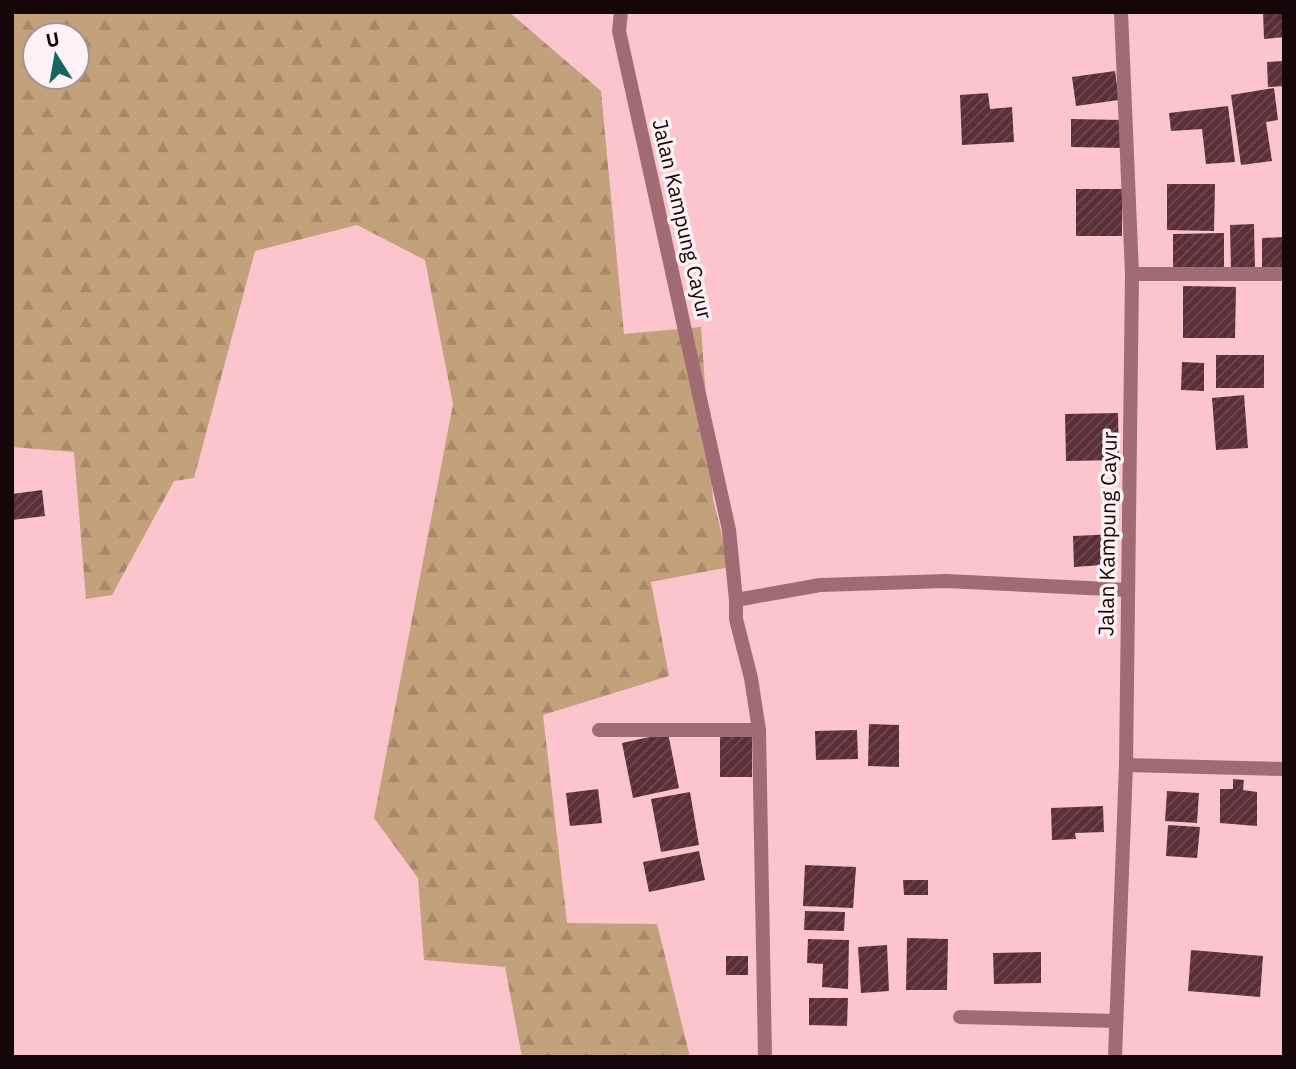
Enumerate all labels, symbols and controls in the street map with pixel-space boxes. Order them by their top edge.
north arrow [21,21,91,91]
text: U [44,26,62,52]
street label: Jalan Kampung Cayur [646,116,720,322]
street label: Jalan Kampung Cayur [1091,431,1123,637]

